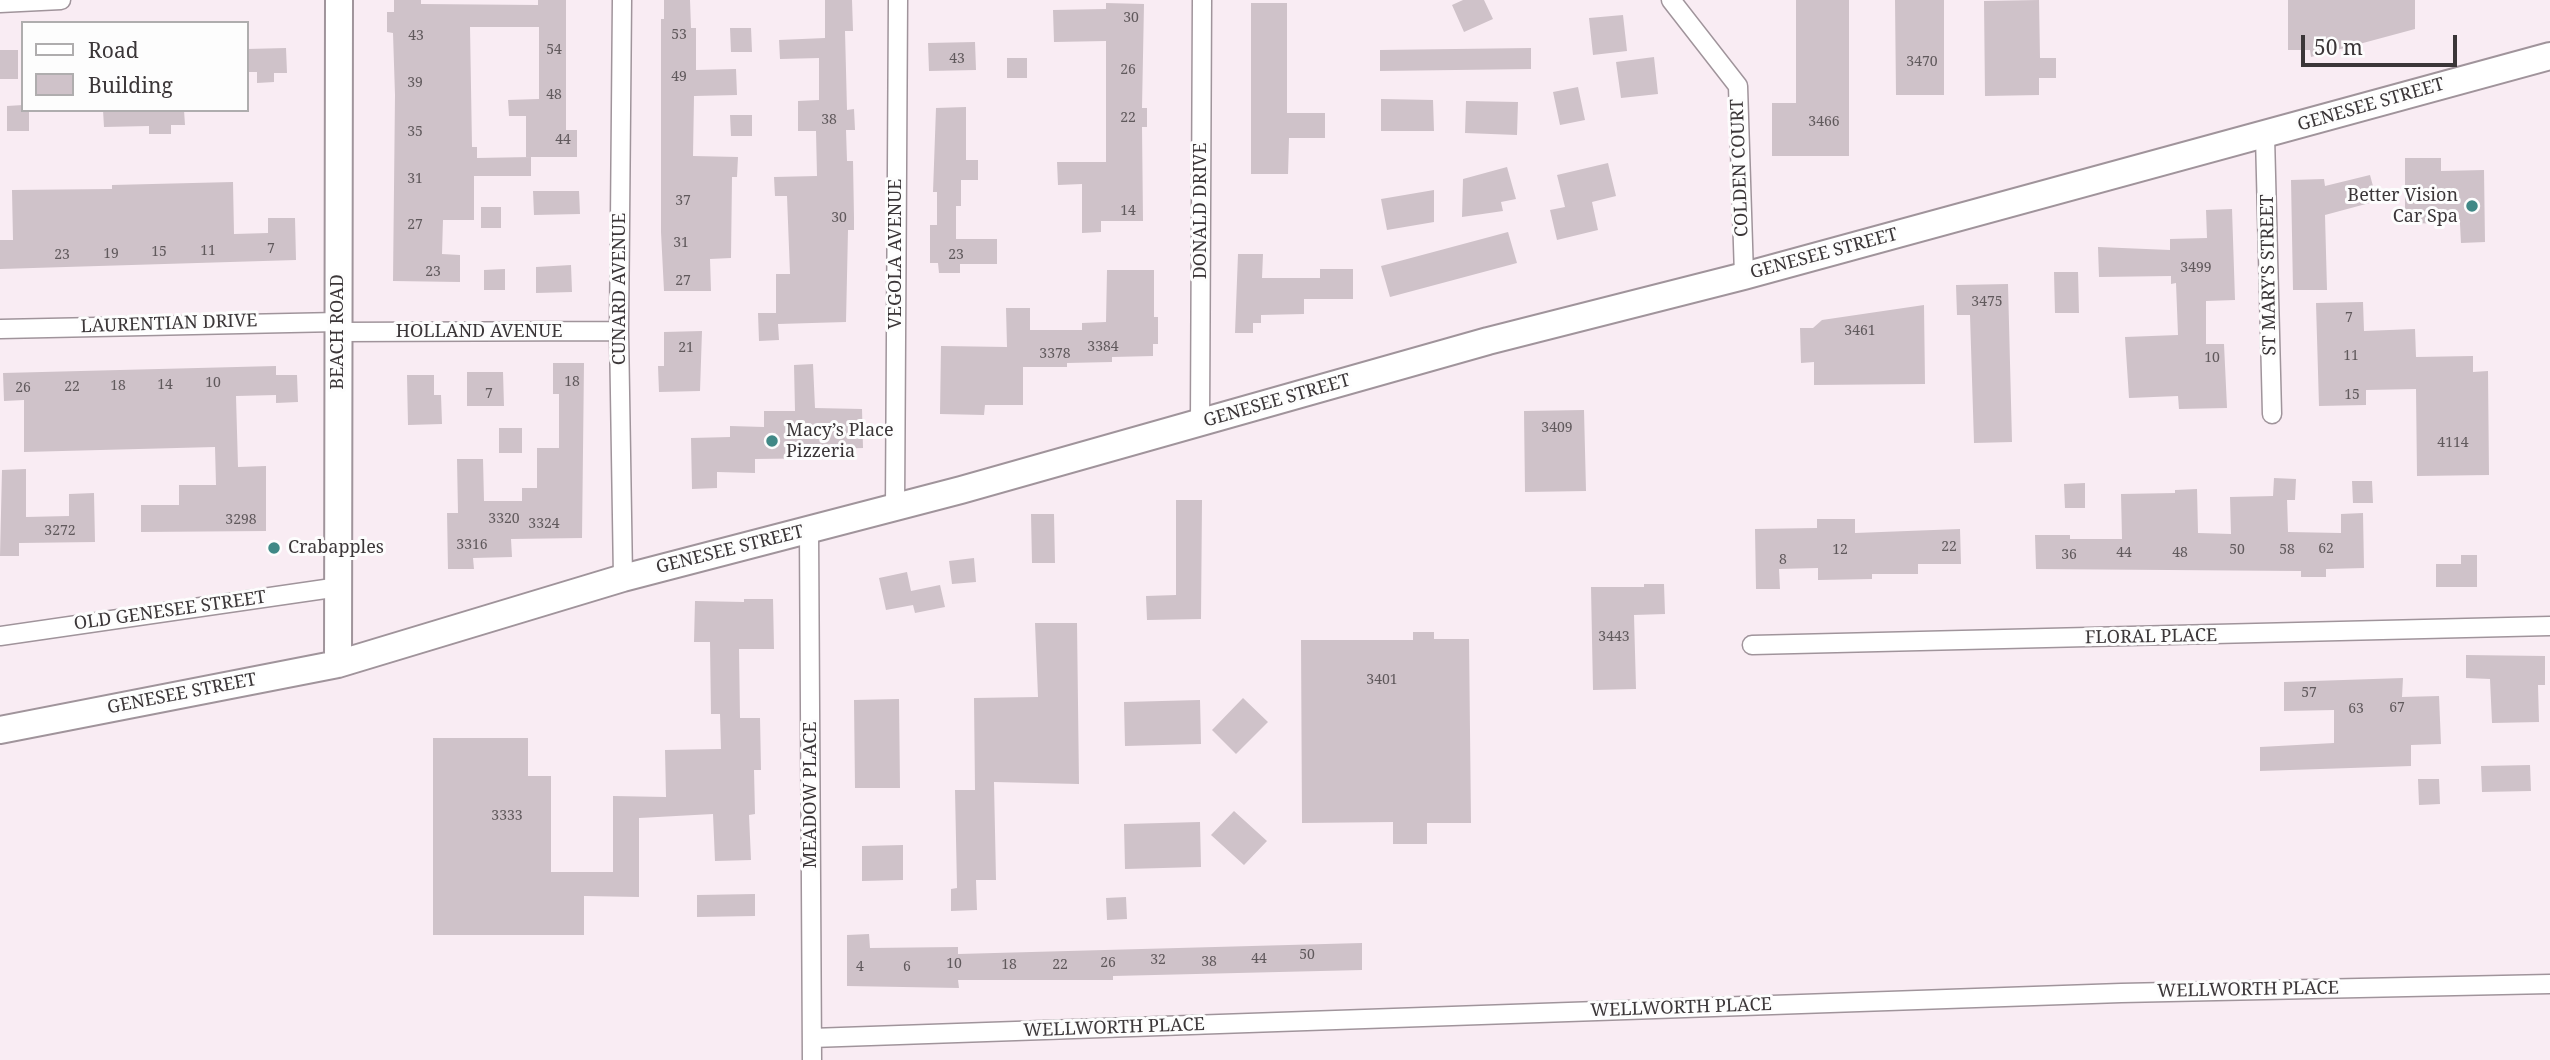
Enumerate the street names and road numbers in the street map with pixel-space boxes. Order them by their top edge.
street label: GENESEE STREET [2295,74,2447,136]
street label: COLDEN COURT [1727,99,1753,237]
street label: DONALD DRIVE [1190,143,1212,279]
street label: VEGOLA AVENUE [885,179,907,329]
street label: ST MARY'S STREET [2257,194,2281,356]
street label: CUNARD AVENUE [609,213,631,365]
street label: GENESEE STREET [1748,224,1900,284]
street label: BEACH ROAD [327,274,349,390]
street label: LAURENTIAN DRIVE [80,310,258,338]
street label: HOLLAND AVENUE [396,321,562,343]
street label: GENESEE STREET [1201,370,1353,432]
street label: GENESEE STREET [654,521,806,579]
street label: OLD GENESEE STREET [72,587,268,635]
street label: FLORAL PLACE [2085,625,2217,649]
street label: GENESEE STREET [106,669,258,719]
street label: MEADOW PLACE [800,721,822,869]
street label: WELLWORTH PLACE [2157,978,2339,1002]
street label: WELLWORTH PLACE [1590,994,1772,1022]
street label: WELLWORTH PLACE [1023,1014,1205,1042]

